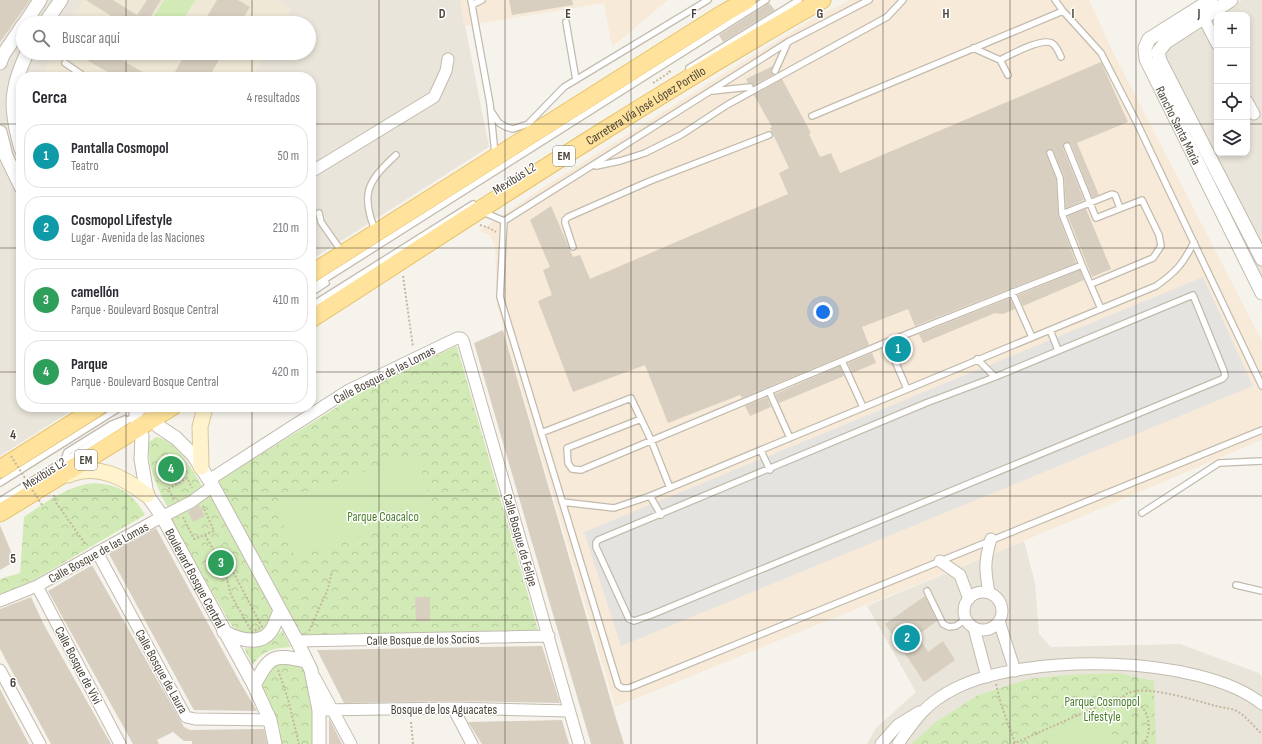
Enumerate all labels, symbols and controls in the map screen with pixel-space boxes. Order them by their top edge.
text: D [439,6,446,22]
text: E [565,6,571,22]
text: F [691,6,697,22]
text: G [817,6,824,22]
text: H [943,6,950,22]
text: I [1072,6,1075,22]
text: J [1197,6,1201,22]
map controls [1214,12,1250,156]
button: + [1214,12,1250,48]
search box [16,16,316,60]
icon: search [30,27,52,49]
text: Buscar aquí [62,29,120,48]
button: − [1214,48,1250,84]
street label: Carretera Vía José López Portillo [583,63,709,149]
street label: Rancho Santa Maria [1152,84,1204,168]
button: locate [1214,84,1250,120]
text: Cerca [32,88,67,108]
text: 4 resultados [247,90,300,106]
button: layers [1214,120,1250,156]
text: Pantalla Cosmopol [71,139,169,158]
road number: EM [553,146,575,166]
text: 1 [43,148,49,164]
text: 50 m [278,148,299,164]
text: Teatro [71,158,99,174]
street label: Mexibús L2 [490,159,539,198]
text: Cosmopol Lifestyle [71,211,172,230]
text: 2 [43,220,49,236]
text: 210 m [273,220,299,236]
text: Lugar · Avenida de las Naciones [71,230,205,246]
text: camellón [71,283,119,302]
text: 3 [43,292,49,308]
text: 410 m [273,292,299,308]
text: Parque · Boulevard Bosque Central [71,302,219,318]
your location [813,302,833,322]
pin: 1 [885,334,911,364]
street label: Calle Bosque de las Lomas [331,342,438,407]
text: Parque [71,355,108,374]
text: 4 [43,364,49,380]
text: 420 m [272,364,299,380]
text: Parque · Boulevard Bosque Central [71,374,219,390]
text: 4 [10,427,16,443]
road number: EM [75,450,97,470]
street label: Mexibús L2 [20,454,69,493]
pin: 4 [158,454,184,484]
street label: Calle Bosque de Felipe [499,492,541,588]
park label: Parque Coacalco [347,509,419,525]
street label: Calle Bosque de las Lomas [46,519,152,587]
street label: Boulevard Bosque Central [161,526,228,631]
pin: 3 [208,548,234,578]
text: 5 [10,551,16,567]
pin: 2 [894,623,920,653]
street label: Calle Bosque de Vivi [51,624,105,707]
street label: Calle Bosque de Laura [131,627,191,716]
street label: Calle Bosque de los Socios [366,631,480,649]
text: 6 [10,675,16,691]
park label: Parque Cosmopol Lifestyle [1064,694,1140,725]
street label: Bosque de los Aguacates [391,702,498,718]

